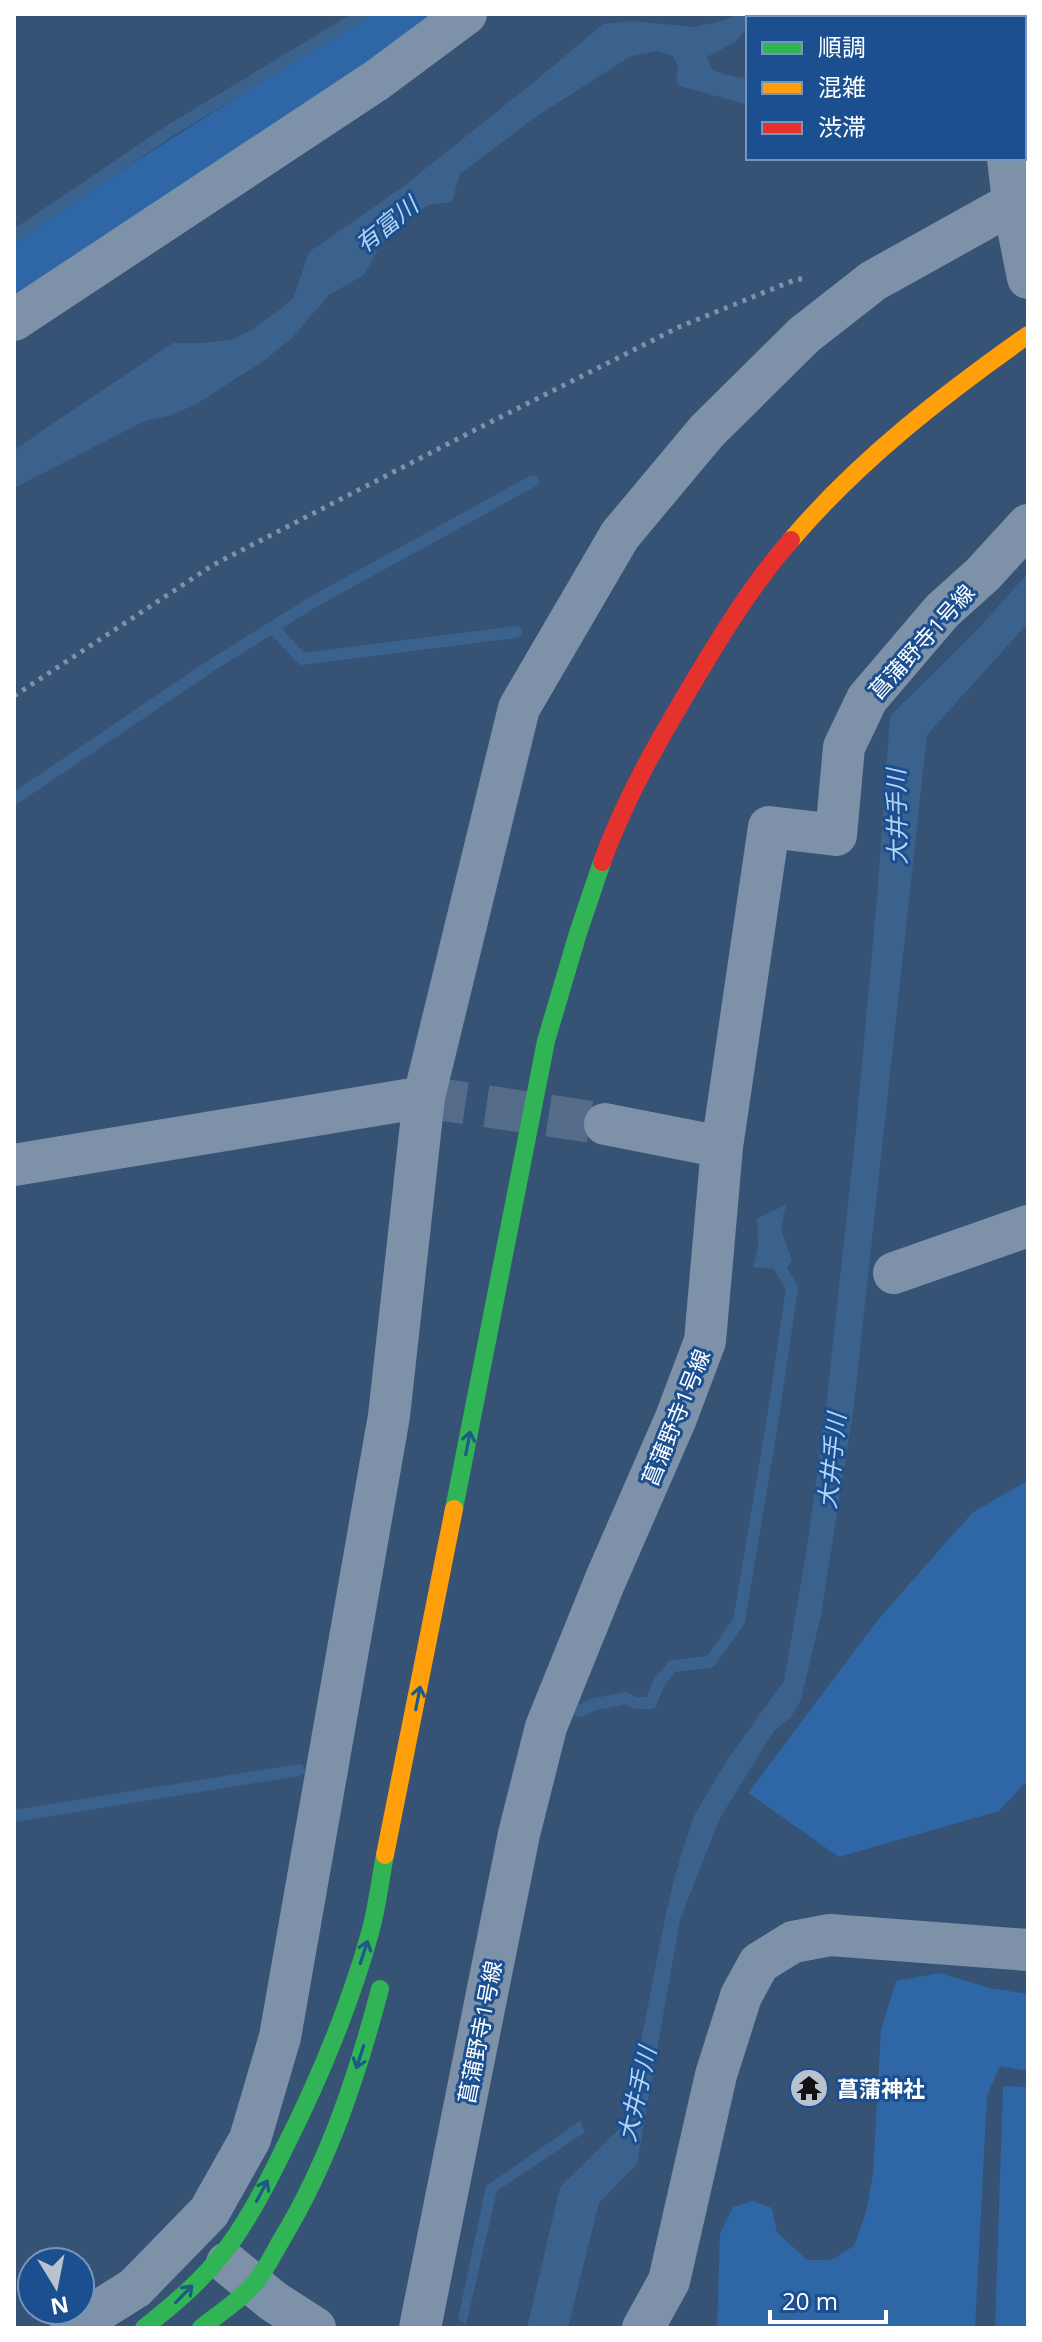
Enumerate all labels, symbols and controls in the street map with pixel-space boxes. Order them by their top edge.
legend [746,16,1026,160]
text: 順調 [818,30,866,63]
text: 混雑 [818,70,866,103]
text: 渋滞 [818,110,866,143]
water label: 有富川 [348,187,427,259]
street label: 菖蒲野寺1号線 [861,577,981,705]
water label: 大井手川 [879,766,913,865]
street label: 菖蒲野寺1号線 [634,1344,716,1490]
water label: 大井手川 [810,1409,853,1510]
one-way arrow [462,1431,477,1457]
one-way arrow [411,1686,426,1712]
one-way arrow [357,1940,372,1965]
street label: 菖蒲野寺1号線 [450,1958,508,2106]
water label: 大井手川 [609,2041,664,2144]
one-way arrow [352,2044,367,2069]
temple icon: 菖蒲神社 [788,2067,830,2109]
place label: 菖蒲神社 [837,2073,925,2103]
one-way arrow [255,2180,271,2204]
north arrow [16,2246,96,2326]
scale bar [770,2274,886,2324]
text: 20 m [782,2284,838,2317]
one-way arrow [174,2285,193,2304]
text: N [48,2290,71,2323]

